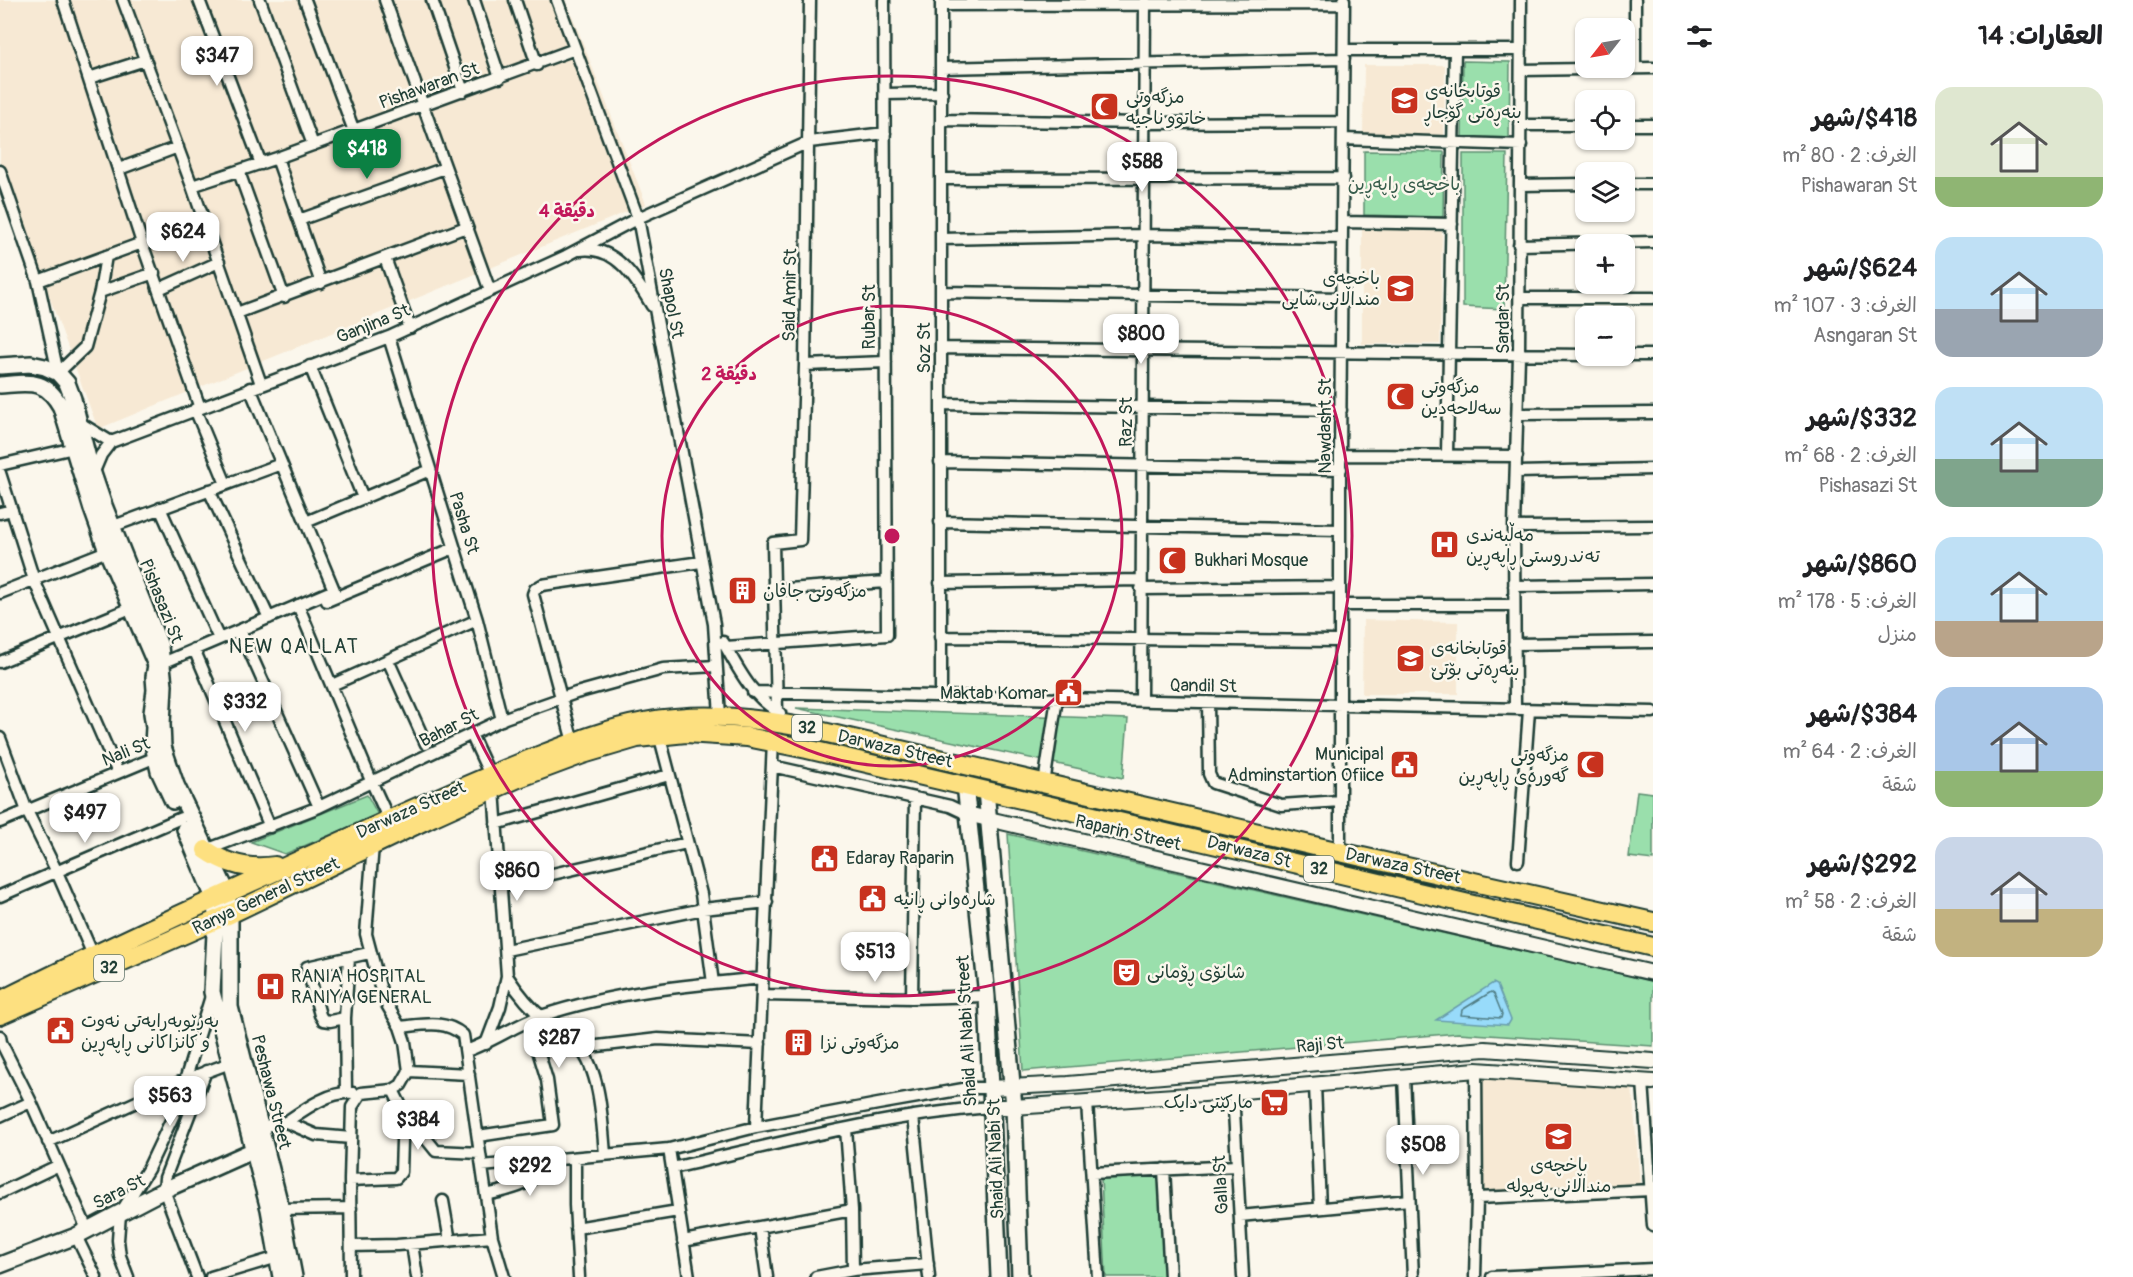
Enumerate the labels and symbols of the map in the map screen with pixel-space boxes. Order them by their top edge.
north arrow [1575,18,1635,78]
pin: $347 [181,36,253,87]
street label: Pishawaran St [376,57,483,115]
place label: قوتابخانەی بنەڕەتی گۆجاڕ [1423,80,1522,127]
school or university icon: قوتابخانەی بنەڕەتی گۆجاڕ [1388,85,1420,117]
place label: مزگەوتی خاتوو ناجیە [1126,86,1206,130]
mosque icon: مزگەوتی خاتوو ناجیە [1089,91,1121,123]
pin: $418 [331,129,403,180]
pin: $588 [1106,142,1178,193]
park label: باخچەی ڕاپەڕین [1348,173,1460,199]
text: 4 دقيقة [539,200,595,223]
pin: $624 [147,212,219,263]
street label: Said Amir St [778,247,802,342]
street label: Shapol St [653,266,689,341]
place label: باخچەی منداڵانی شایی [1281,267,1380,311]
school or university icon: باخچەی منداڵانی شایی [1385,272,1417,304]
street label: Sardar St [1492,283,1515,354]
street label: Rubar St [858,284,881,349]
street label: Ganjina St [333,299,414,349]
pin: $800 [1105,314,1177,365]
street label: Soz St [913,322,936,374]
text: 2 دقيقة [701,363,757,386]
place label: مزگەوتی سەلاحەدین [1421,376,1502,420]
street label: Nawdasht St [1314,378,1337,474]
mosque icon: مزگەوتی سەلاحەدین [1384,381,1416,413]
street label: Raz St [1115,396,1138,447]
street label: Pasha St [444,489,485,558]
place label: مەڵبەندی تەندروستی ڕاپەڕین [1466,522,1601,571]
centre of rings [882,526,902,546]
hospital icon: مەڵبەندی تەندروستی ڕاپەڕین [1429,529,1461,561]
mosque icon: Bukhari Mosque [1157,544,1189,576]
place label: Bukhari Mosque [1194,549,1308,572]
street label: Pishasazi St [134,556,189,647]
building icon: مزگەوتی جافان [726,575,758,607]
place label: مزگەوتی جافان [763,580,867,603]
district label: NEW QALLAT [229,634,359,659]
place label: قوتابخانەی بنەڕەتی بۆتێ [1431,637,1520,684]
school or university icon: قوتابخانەی بنەڕەتی بۆتێ [1394,642,1426,674]
street label: Qandil St [1169,674,1237,698]
public building icon: Maktab Komar [1053,677,1085,709]
pin: $332 [209,682,281,733]
place label: Maktab Komar [940,682,1049,705]
street label: Bahar St [416,703,483,753]
road number: 32 [792,715,822,741]
street label: Darwaza Street [835,725,955,774]
street label: Nali St [99,732,154,772]
place label: Municipal Adminstartion Ofiice [1227,743,1384,787]
place label: مزگەوتی گەورەی ڕاپەڕین [1459,744,1569,791]
public building icon: Municipal Adminstartion Ofiice [1389,748,1421,780]
mosque icon: مزگەوتی گەورەی ڕاپەڕین [1574,749,1606,781]
street label: Darwaza Street [353,775,470,844]
pin: $497 [49,793,121,844]
street label: Raparin Street [1073,810,1184,857]
street label: Darwaza St [1204,830,1294,874]
public building icon: Edaray Raparin [809,842,841,874]
street label: Darwaza Street [1343,843,1463,890]
place label: Edaray Raparin [846,847,954,870]
pin: $860 [481,851,553,902]
street label: Ranya General Street [189,852,344,940]
road number: 32 [1304,856,1334,882]
public building icon: شارەوانی ڕانیە [857,883,889,915]
place label: شارەوانی ڕانیە [894,888,996,914]
pin: $513 [839,932,911,983]
street label: Shaid Ali Nabi Street [952,954,982,1107]
road number: 32 [94,955,124,981]
theatre icon: شانۆی ڕۆمانی [1110,956,1142,988]
place label: شانۆی ڕۆمانی [1147,961,1245,987]
place label: RANIA HOSPITAL RANIYA GENERAL [291,965,432,1009]
hospital icon: RANIA HOSPITAL RANIYA GENERAL [254,970,286,1002]
place label: بەڕێوبەرایەتی نەوت و کانزاکانی ڕاپەڕین [81,1010,219,1057]
public building icon: بەڕێوبەرایەتی نەوت و کانزاکانی ڕاپەڕین [44,1015,76,1047]
pin: $287 [523,1018,595,1069]
building icon: مزگەوتی نزا [783,1027,815,1059]
street label: Raji St [1295,1031,1346,1059]
street label: Peshawa Street [246,1032,296,1152]
place label: مزگەوتی نزا [820,1032,900,1055]
pin: $563 [134,1076,206,1127]
supermarket icon: مارکێتی دایک [1258,1086,1290,1118]
place label: مارکێتی دایک [1164,1091,1253,1114]
street label: Shaid Ali Nabi St [982,1098,1010,1220]
pin: $384 [382,1100,454,1151]
school or university icon: باخچەی منداڵانی پەپولە [1543,1120,1575,1152]
pin: $508 [1387,1125,1459,1176]
pin: $292 [494,1146,566,1197]
street label: Galla St [1208,1154,1234,1215]
place label: باخچەی منداڵانی پەپولە [1507,1154,1611,1198]
street label: Sara St [89,1169,150,1215]

